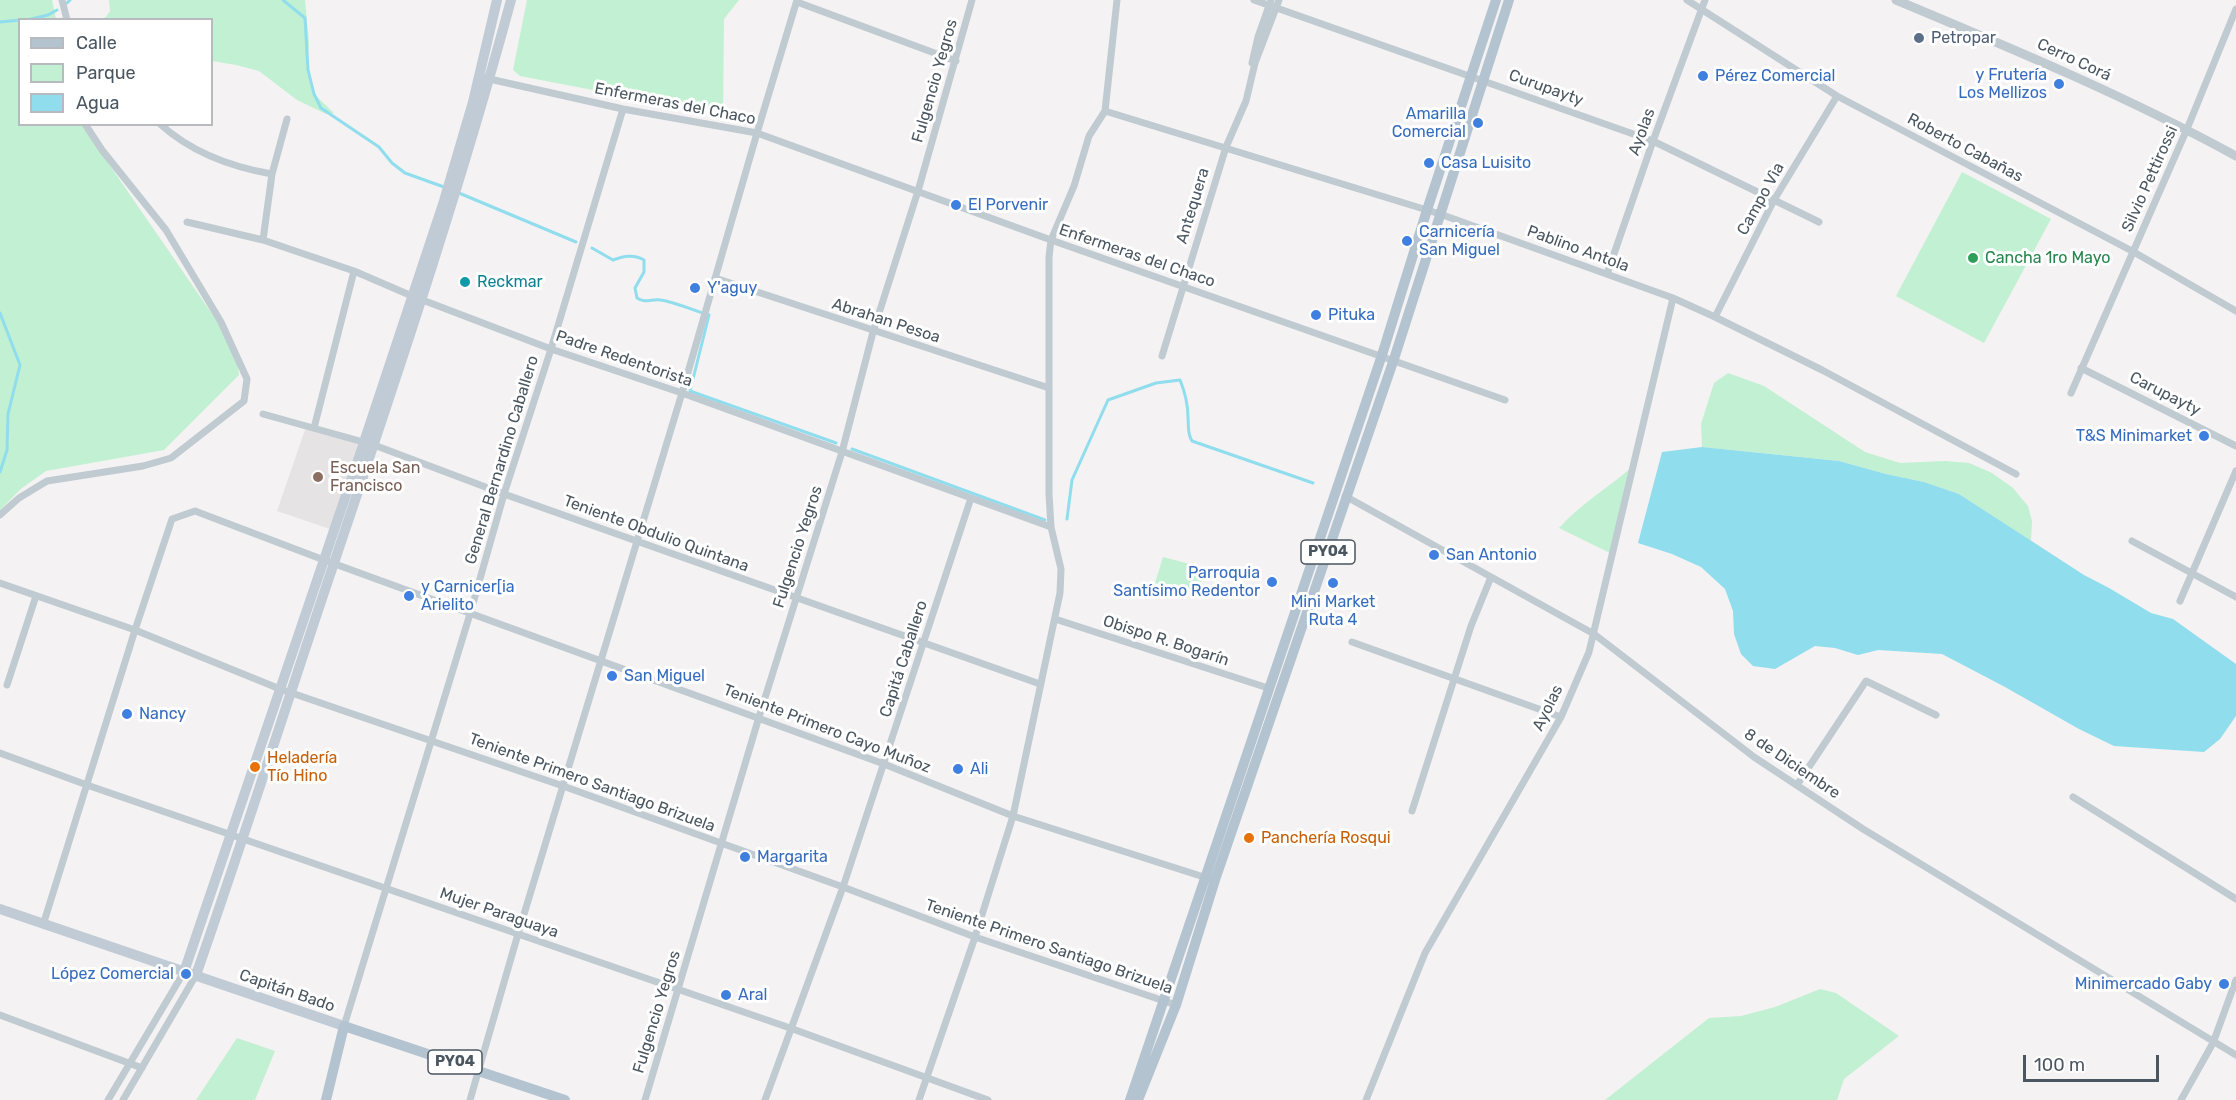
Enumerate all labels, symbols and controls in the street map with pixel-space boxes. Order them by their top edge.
street label: Fulgencio Yegros [908,17,962,145]
legend [18,18,213,126]
place label: Petropar [1931,28,1996,48]
marker: Petropar [1912,31,1926,45]
text: Calle [76,32,117,54]
street label: Cerro Corá [2034,35,2114,85]
text: Parque [76,62,136,84]
place label: y Frutería Los Mellizos [1958,65,2047,103]
street label: Curupayty [1506,66,1586,110]
place label: Pérez Comercial [1715,66,1835,86]
marker: Pérez Comercial [1696,69,1710,83]
marker: y Frutería Los Mellizos [2052,77,2066,91]
street label: Enfermeras del Chaco [593,79,757,129]
text: Agua [76,92,119,114]
place label: Amarilla Comercial [1392,104,1466,142]
street label: Ayolas [1625,106,1659,158]
street label: Roberto Cabañas [1904,109,2026,187]
marker: Amarilla Comercial [1471,116,1485,130]
street label: Silvio Pettirossi [2118,123,2182,235]
place label: Casa Luisito [1441,153,1531,173]
marker: Casa Luisito [1422,156,1436,170]
street label: Campo Vìa [1733,159,1789,239]
street label: Antequera [1172,166,1214,246]
place label: El Porvenir [968,195,1048,215]
marker: El Porvenir [949,198,963,212]
street label: Enfermeras del Chaco [1056,220,1218,292]
place label: Carnicería San Miguel [1419,222,1500,260]
street label: Pablino Antola [1524,222,1632,276]
marker: Carnicería San Miguel [1400,234,1414,248]
place label: Cancha 1ro Mayo [1985,248,2110,268]
marker: Cancha 1ro Mayo [1966,251,1980,265]
place label: Reckmar [477,272,543,292]
marker: Reckmar [458,275,472,289]
place label: Y'aguy [707,278,757,298]
marker: Y'aguy [688,281,702,295]
street label: Abrahan Pesoa [830,294,942,348]
place label: Pituka [1328,305,1375,325]
marker: Pituka [1309,308,1323,322]
street label: Padre Redentorista [553,327,695,391]
street label: General Bernardino Caballero [461,353,543,567]
street label: Carupayty [2126,368,2204,420]
place label: T&S Minimarket [2076,426,2192,446]
marker: T&S Minimarket [2197,429,2211,443]
place label: Escuela San Francisco [330,458,420,496]
marker: Escuela San Francisco [311,470,325,484]
street label: Fulgencio Yegros [769,483,827,611]
street label: Teniente Obdulio Quintana [561,491,751,577]
road number: PY04 [1301,540,1355,564]
place label: San Antonio [1446,545,1537,565]
marker: San Antonio [1427,548,1441,562]
place label: Parroquia Santísimo Redentor [1113,563,1260,601]
marker: Parroquia Santísimo Redentor [1265,575,1279,589]
marker: Mini Market Ruta 4 [1326,576,1340,590]
place label: y Carnicer[ia Arielito [421,577,515,615]
marker: y Carnicer[ia Arielito [402,589,416,603]
place label: Mini Market Ruta 4 [1291,592,1375,630]
street label: Capitá Caballero [876,598,932,720]
street label: Obispo R. Bogarín [1101,612,1231,670]
place label: San Miguel [624,666,705,686]
marker: San Miguel [605,669,619,683]
street label: Teniente Primero Cayo Muñoz [721,681,933,777]
street label: Ayolas [1529,682,1567,734]
place label: Nancy [139,704,186,724]
marker: Nancy [120,707,134,721]
street label: 8 de Diciembre [1740,725,1844,803]
street label: Teniente Primero Santiago Brizuela [466,729,718,837]
place label: Heladería Tío Hino [267,748,337,786]
place label: Ali [970,759,988,779]
marker: Heladería Tío Hino [248,760,262,774]
marker: Ali [951,762,965,776]
place label: Panchería Rosqui [1261,828,1391,848]
marker: Panchería Rosqui [1242,831,1256,845]
place label: Margarita [757,847,828,867]
marker: Margarita [738,850,752,864]
street label: Mujer Paraguaya [437,884,561,942]
street label: Teniente Primero Santiago Brizuela [923,896,1175,998]
street label: Fulgencio Yegros [629,948,685,1076]
place label: López Comercial [51,964,174,984]
street label: Capitán Bado [237,966,337,1016]
marker: López Comercial [179,967,193,981]
place label: Minimercado Gaby [2075,974,2212,994]
marker: Minimercado Gaby [2217,977,2231,991]
place label: Aral [738,985,767,1005]
marker: Aral [719,988,733,1002]
scale bar [2026,1043,2162,1081]
road number: PY04 [428,1050,482,1074]
text: 100 m [2034,1054,2085,1076]

